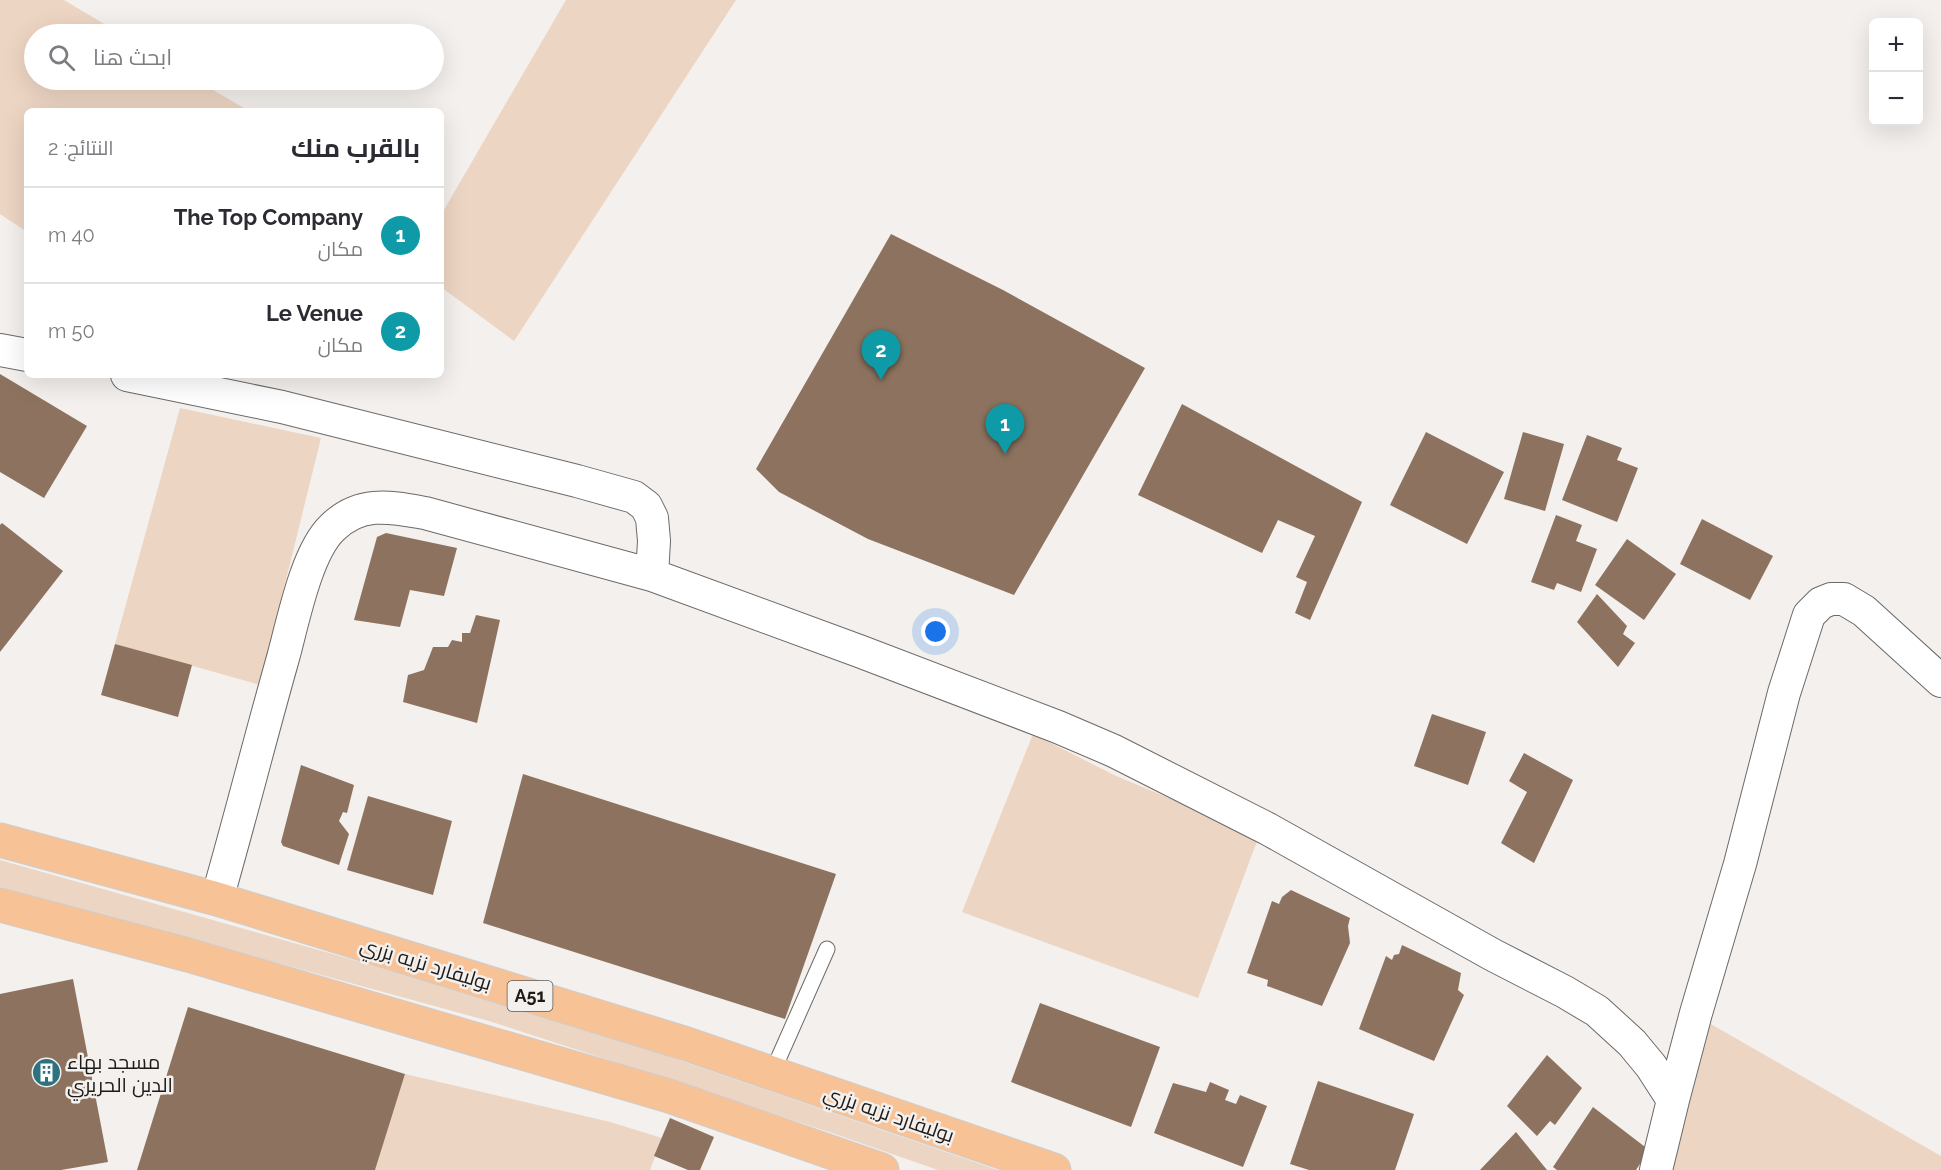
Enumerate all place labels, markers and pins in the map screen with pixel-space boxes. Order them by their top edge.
pin: 2 [862,330,900,380]
pin: 1 [986,404,1024,454]
place label: مسجد بهاء الدين الحريري [67,1050,173,1101]
building icon: مسجد بهاء الدين الحريري [30,1057,62,1089]

